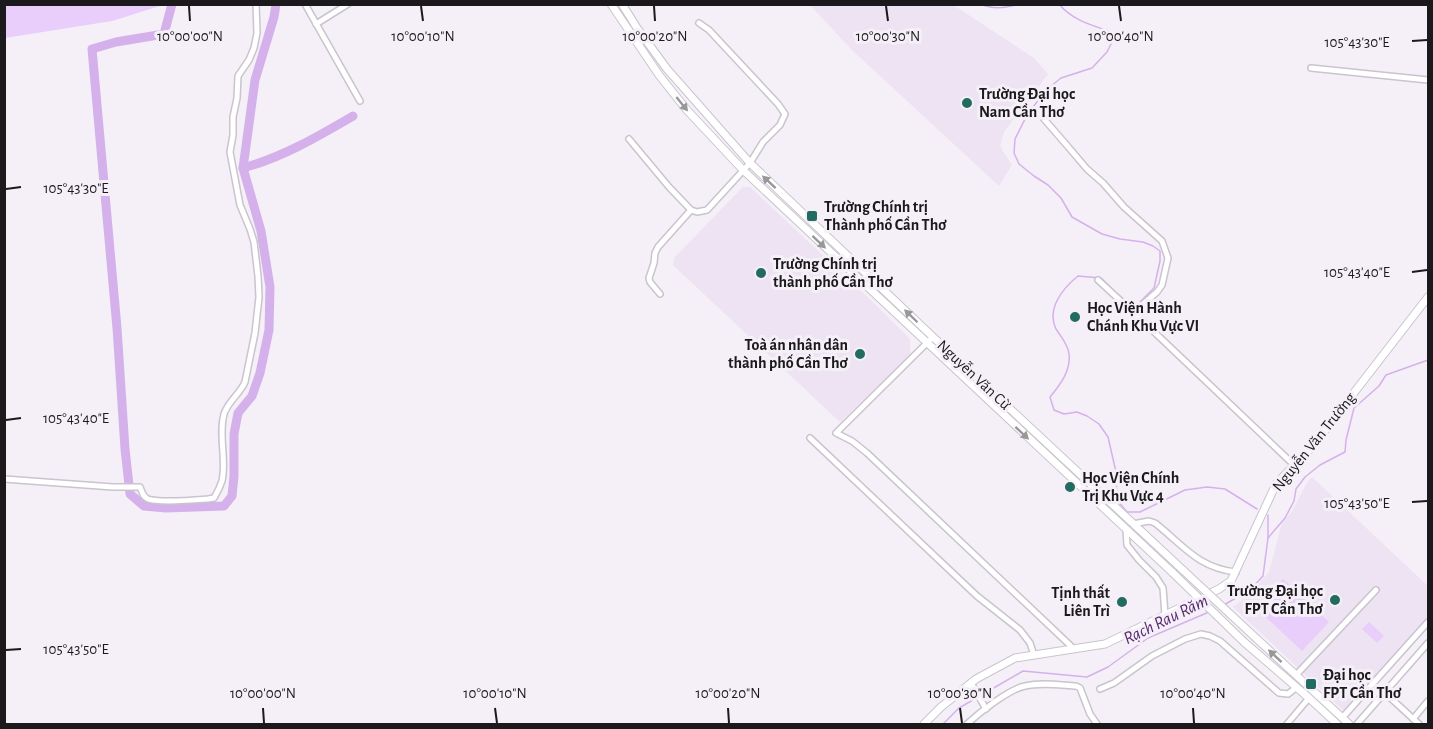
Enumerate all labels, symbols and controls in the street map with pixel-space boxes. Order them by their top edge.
text: 10°00'00"N [157,29,223,44]
text: 10°00'10"N [391,29,455,44]
text: 10°00'20"N [623,29,688,44]
text: 10°00'30"N [856,29,920,44]
text: 10°00'40"N [1088,29,1154,44]
text: 105°43'30"E [1324,35,1390,50]
place label: Trường Đại học Nam Cần Thơ [979,86,1075,120]
one-way arrow [675,96,687,111]
marker: Trường Đại học Nam Cần Thơ [960,96,974,110]
one-way arrow [762,175,777,189]
text: 105°43'30"E [43,181,109,196]
place label: Trường Chính trị Thành phố Cần Thơ [824,199,947,233]
marker: Trường Chính trị Thành phố Cần Thơ [805,209,819,223]
one-way arrow [811,235,826,249]
place label: Trường Chính trị thành phố Cần Thơ [773,256,893,290]
text: 105°43'40"E [1324,265,1390,280]
marker: Trường Chính trị thành phố Cần Thơ [754,266,768,280]
place label: Học Viện Hành Chánh Khu Vực VI [1087,300,1199,334]
one-way arrow [903,309,918,323]
marker: Học Viện Hành Chánh Khu Vực VI [1068,310,1082,324]
street label: Nguyễn Văn Cừ [933,336,1016,414]
place label: Toà án nhân dân thành phố Cần Thơ [728,337,849,371]
marker: Toà án nhân dân thành phố Cần Thơ [853,347,867,361]
street label: Nguyễn Văn Trường [1268,388,1359,495]
text: 105°43'40"E [43,411,109,426]
one-way arrow [1015,426,1030,440]
place label: Học Viện Chính Trị Khu Vực 4 [1082,470,1179,504]
marker: Học Viện Chính Trị Khu Vực 4 [1063,480,1077,494]
text: 105°43'50"E [1324,496,1390,511]
place label: Trường Đại học FPT Cần Thơ [1227,583,1324,617]
place label: Tịnh thất Liên Trì [1051,584,1111,619]
water label: Rạch Rau Răm [1121,592,1211,648]
marker: Trường Đại học FPT Cần Thơ [1328,593,1342,607]
marker: Tịnh thất Liên Trì [1115,595,1129,609]
text: 105°43'50"E [43,642,109,657]
one-way arrow [1269,650,1283,664]
place label: Đại học FPT Cần Thơ [1323,667,1402,701]
marker: Đại học FPT Cần Thơ [1304,677,1318,691]
text: 10°00'00"N [230,686,296,701]
text: 10°00'10"N [463,686,527,701]
text: 10°00'20"N [696,686,761,701]
text: 10°00'30"N [928,686,992,701]
text: 10°00'40"N [1160,686,1226,701]

